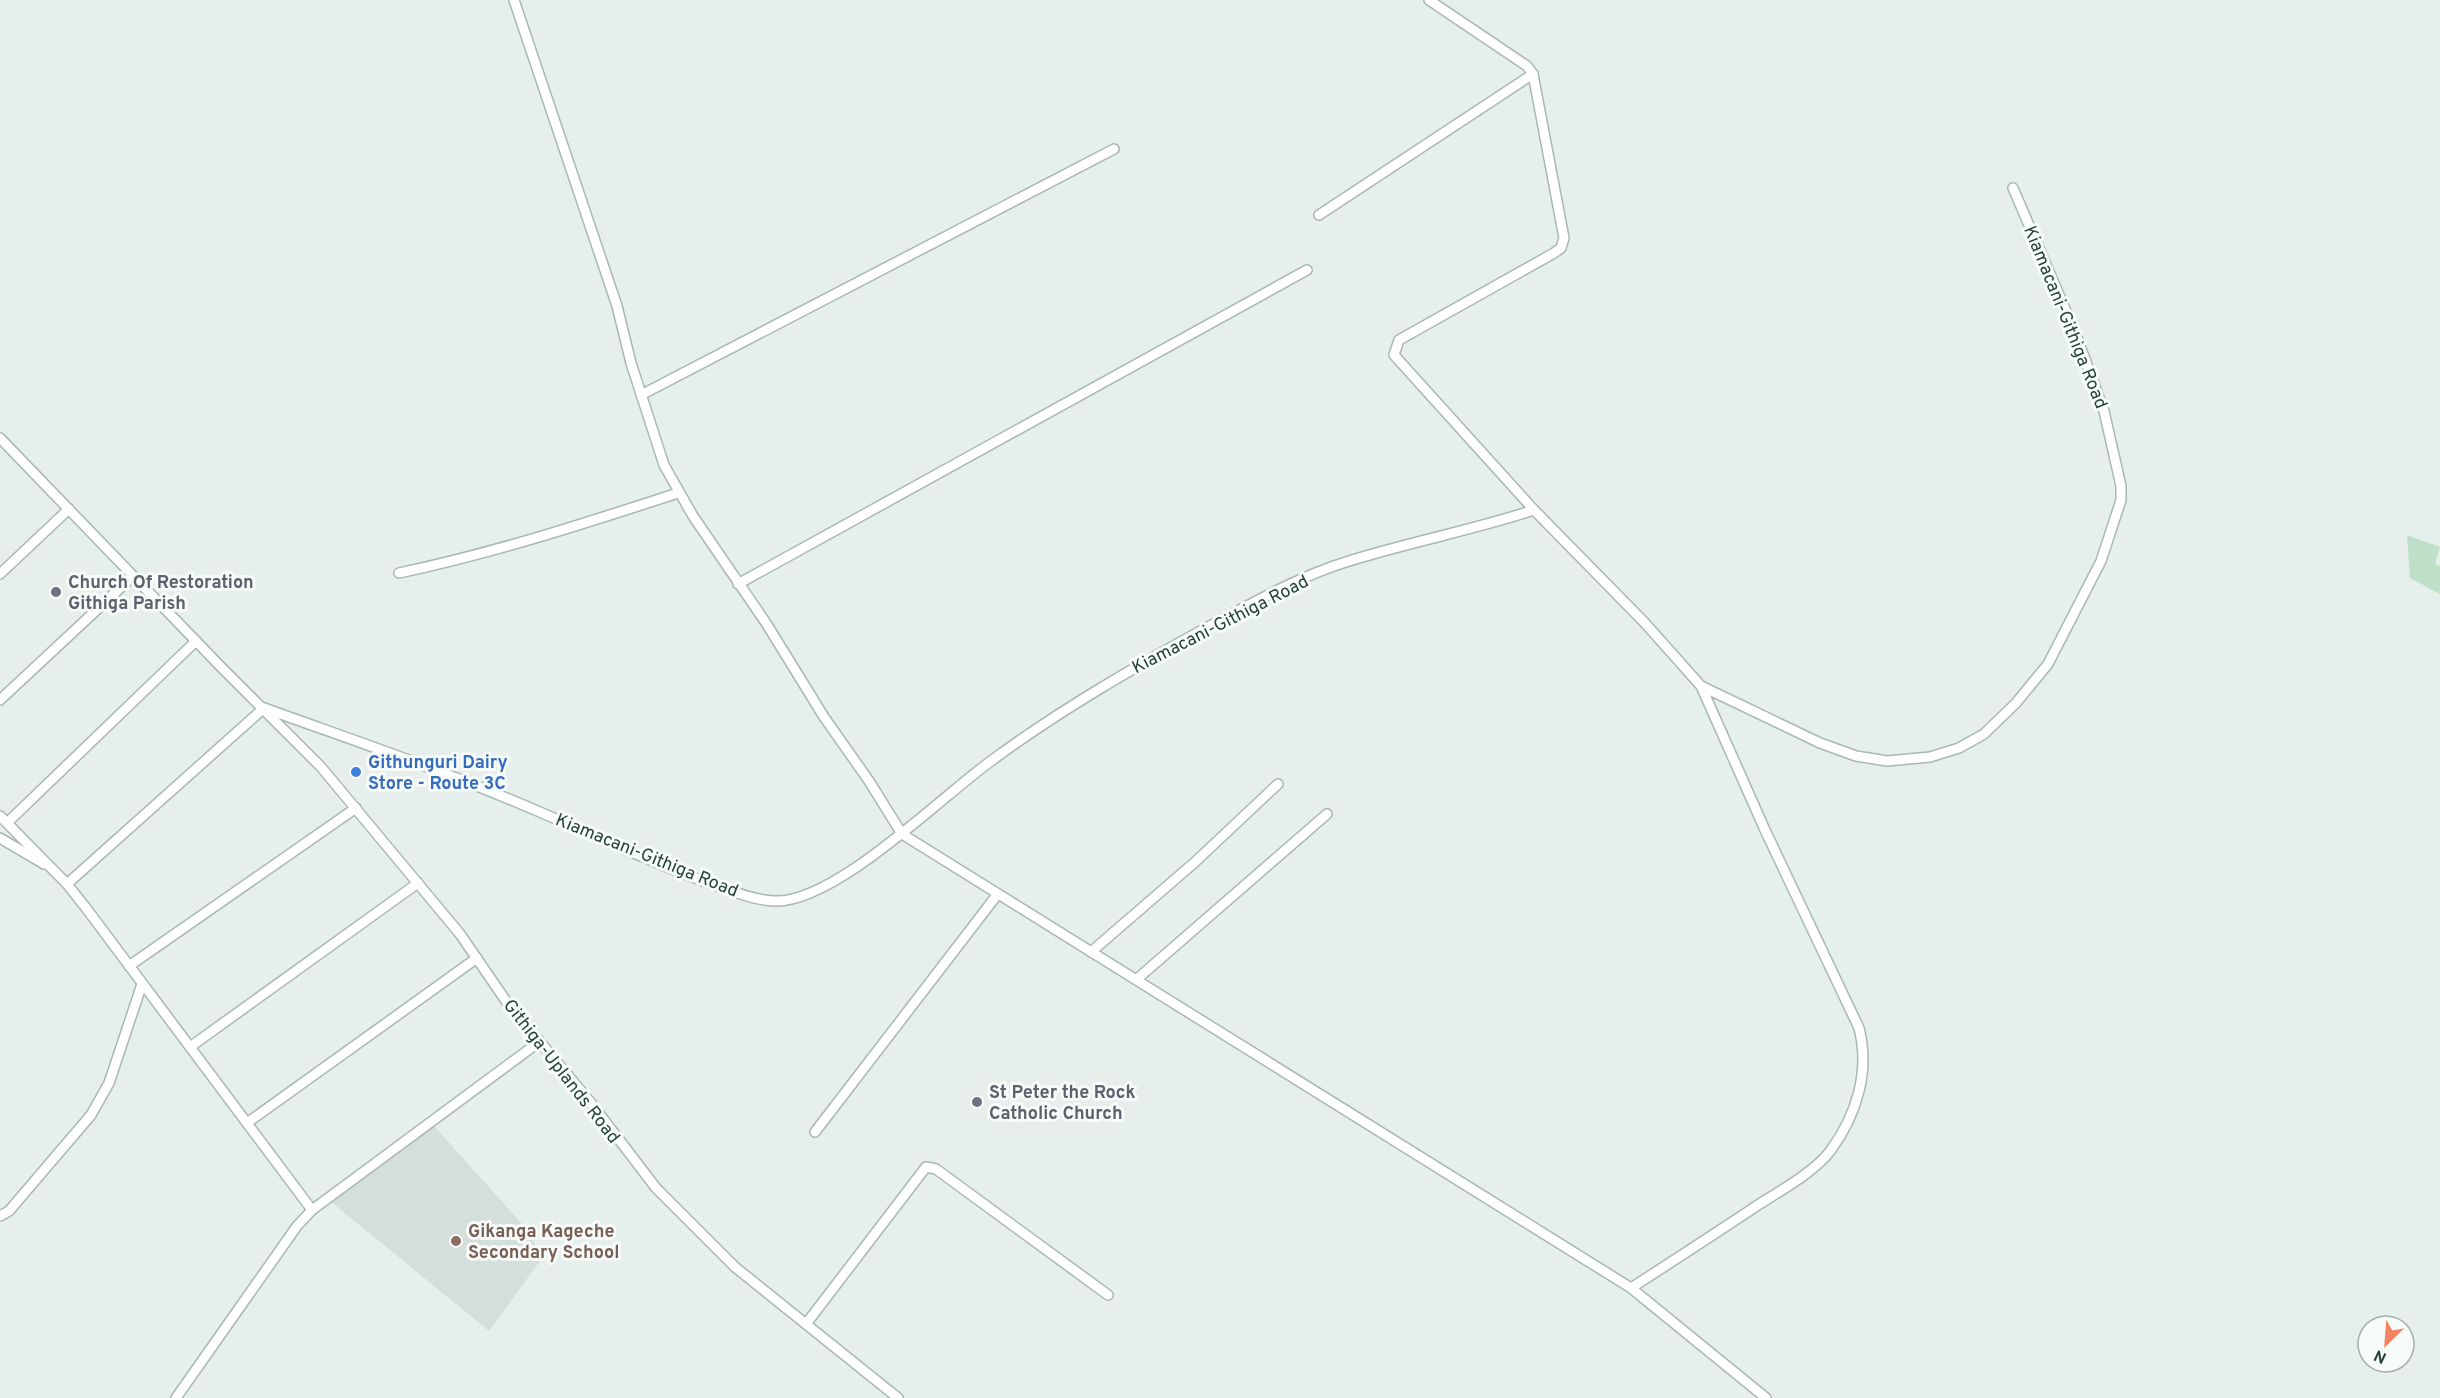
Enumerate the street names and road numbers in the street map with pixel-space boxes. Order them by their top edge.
street label: Kiamacani-Githiga Road [2017,223,2112,412]
street label: Kiamacani-Githiga Road [1128,571,1313,680]
street label: Kiamacani-Githiga Road [552,809,741,904]
street label: Githiga-Uplands Road [497,995,624,1149]

